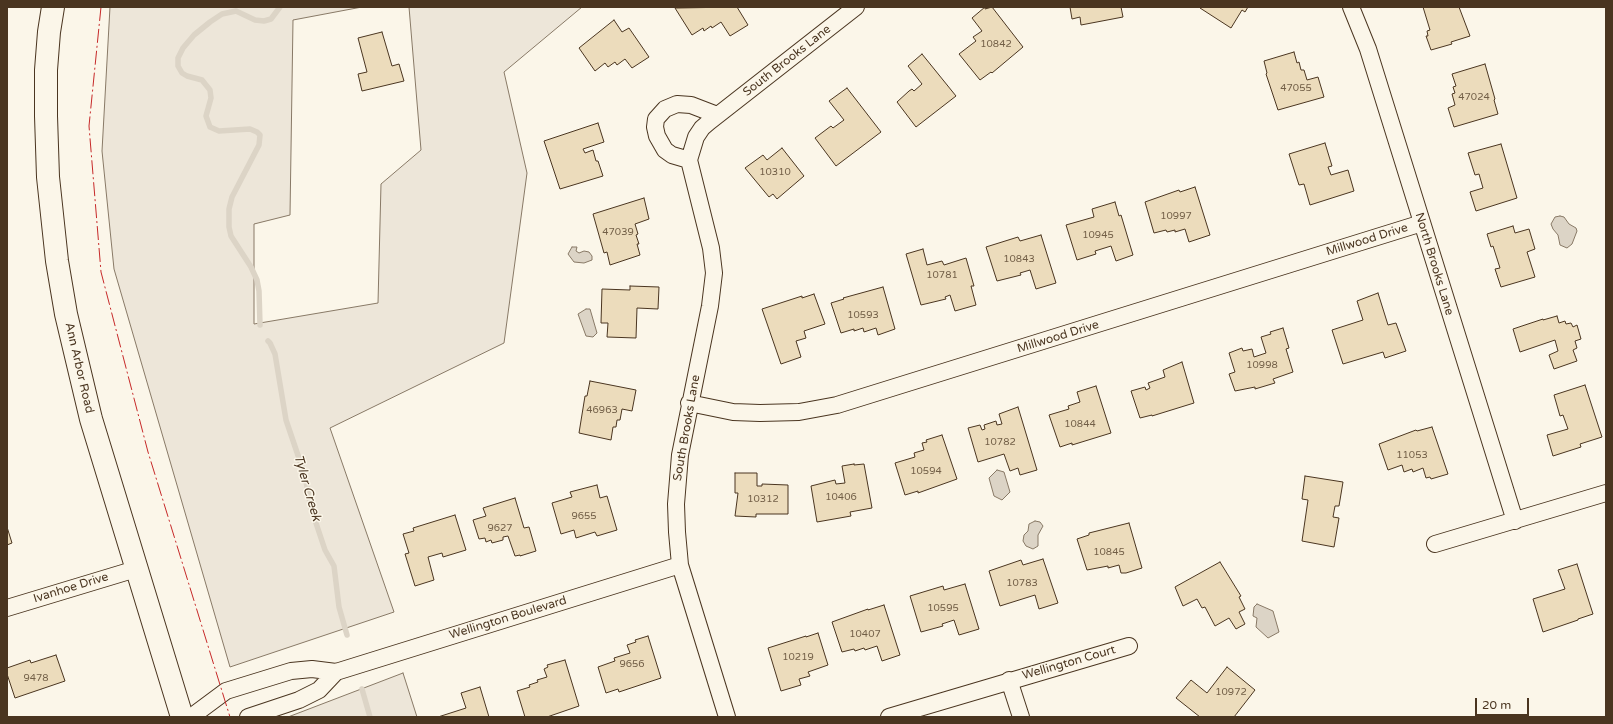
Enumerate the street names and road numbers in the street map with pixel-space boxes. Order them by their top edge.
street label: South Brooks Lane [740,22,834,100]
street label: North Brooks Lane [1412,211,1456,317]
street label: Millwood Drive [1324,221,1410,259]
street label: Millwood Drive [1015,318,1101,356]
street label: Ann Arbor Road [62,321,96,415]
street label: South Brooks Lane [671,374,703,482]
street label: Ivanhoe Drive [32,570,110,606]
street label: Wellington Boulevard [448,593,568,643]
street label: Wellington Court [1021,643,1117,683]

